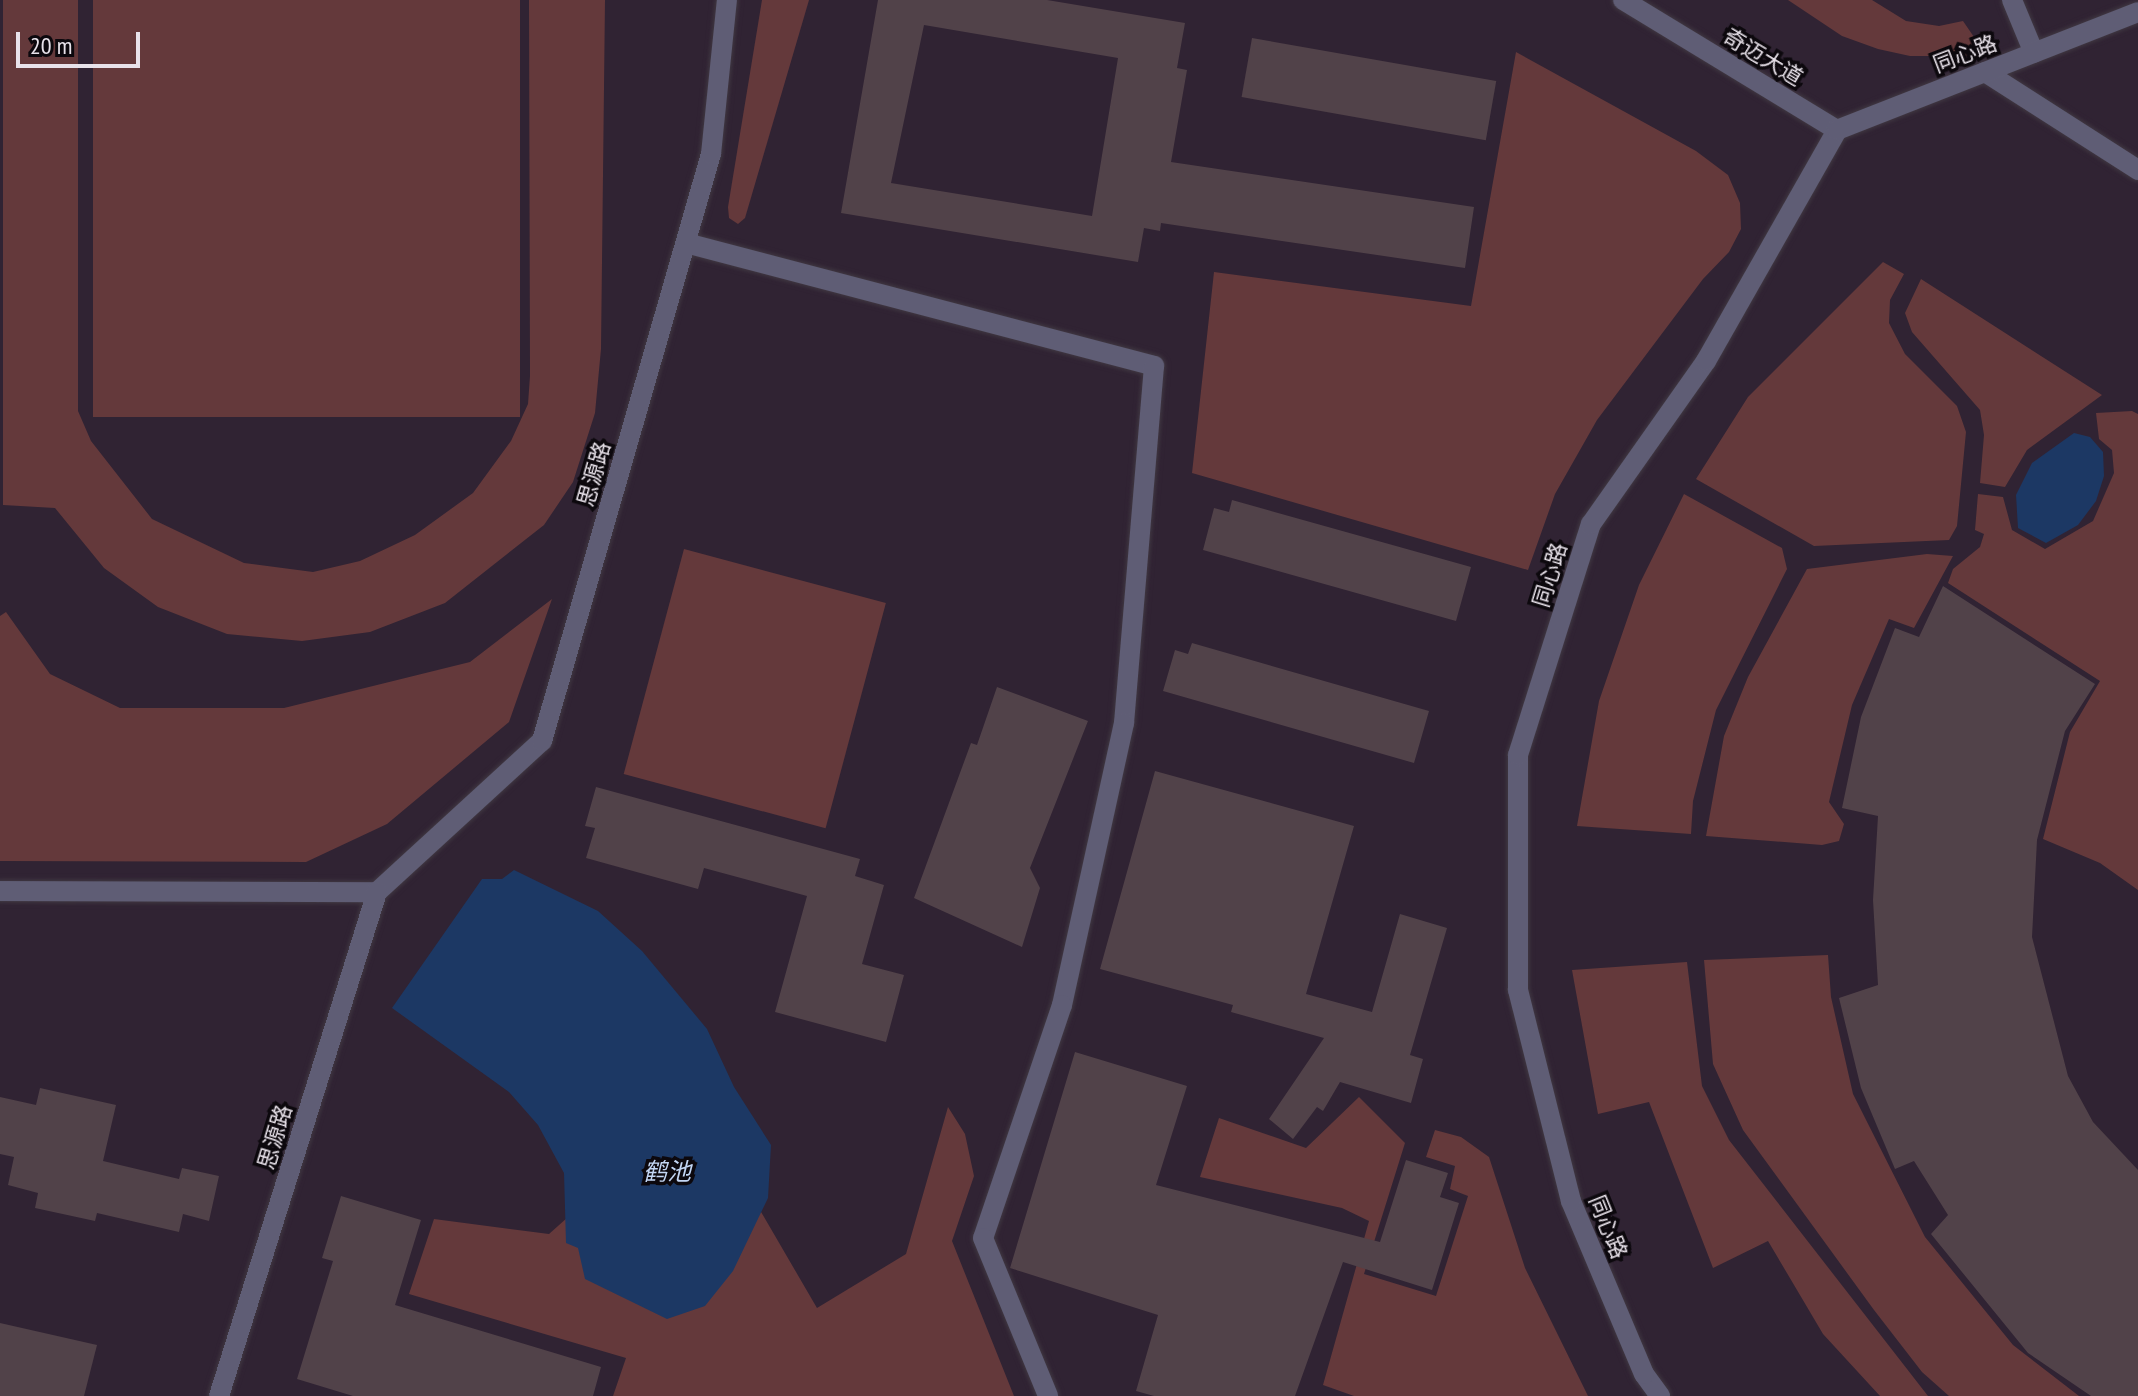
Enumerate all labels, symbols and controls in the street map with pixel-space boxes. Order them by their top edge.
scale bar [20,16,144,66]
street label: 奇迈大道 [1718,23,1808,91]
text: 20 m [30,30,72,61]
street label: 同心路 [1929,30,2001,78]
street label: 思源路 [572,439,616,509]
street label: 同心路 [1528,540,1572,610]
street label: 思源路 [253,1102,297,1172]
water label: 鹤池 [643,1158,691,1186]
street label: 同心路 [1583,1191,1633,1263]

